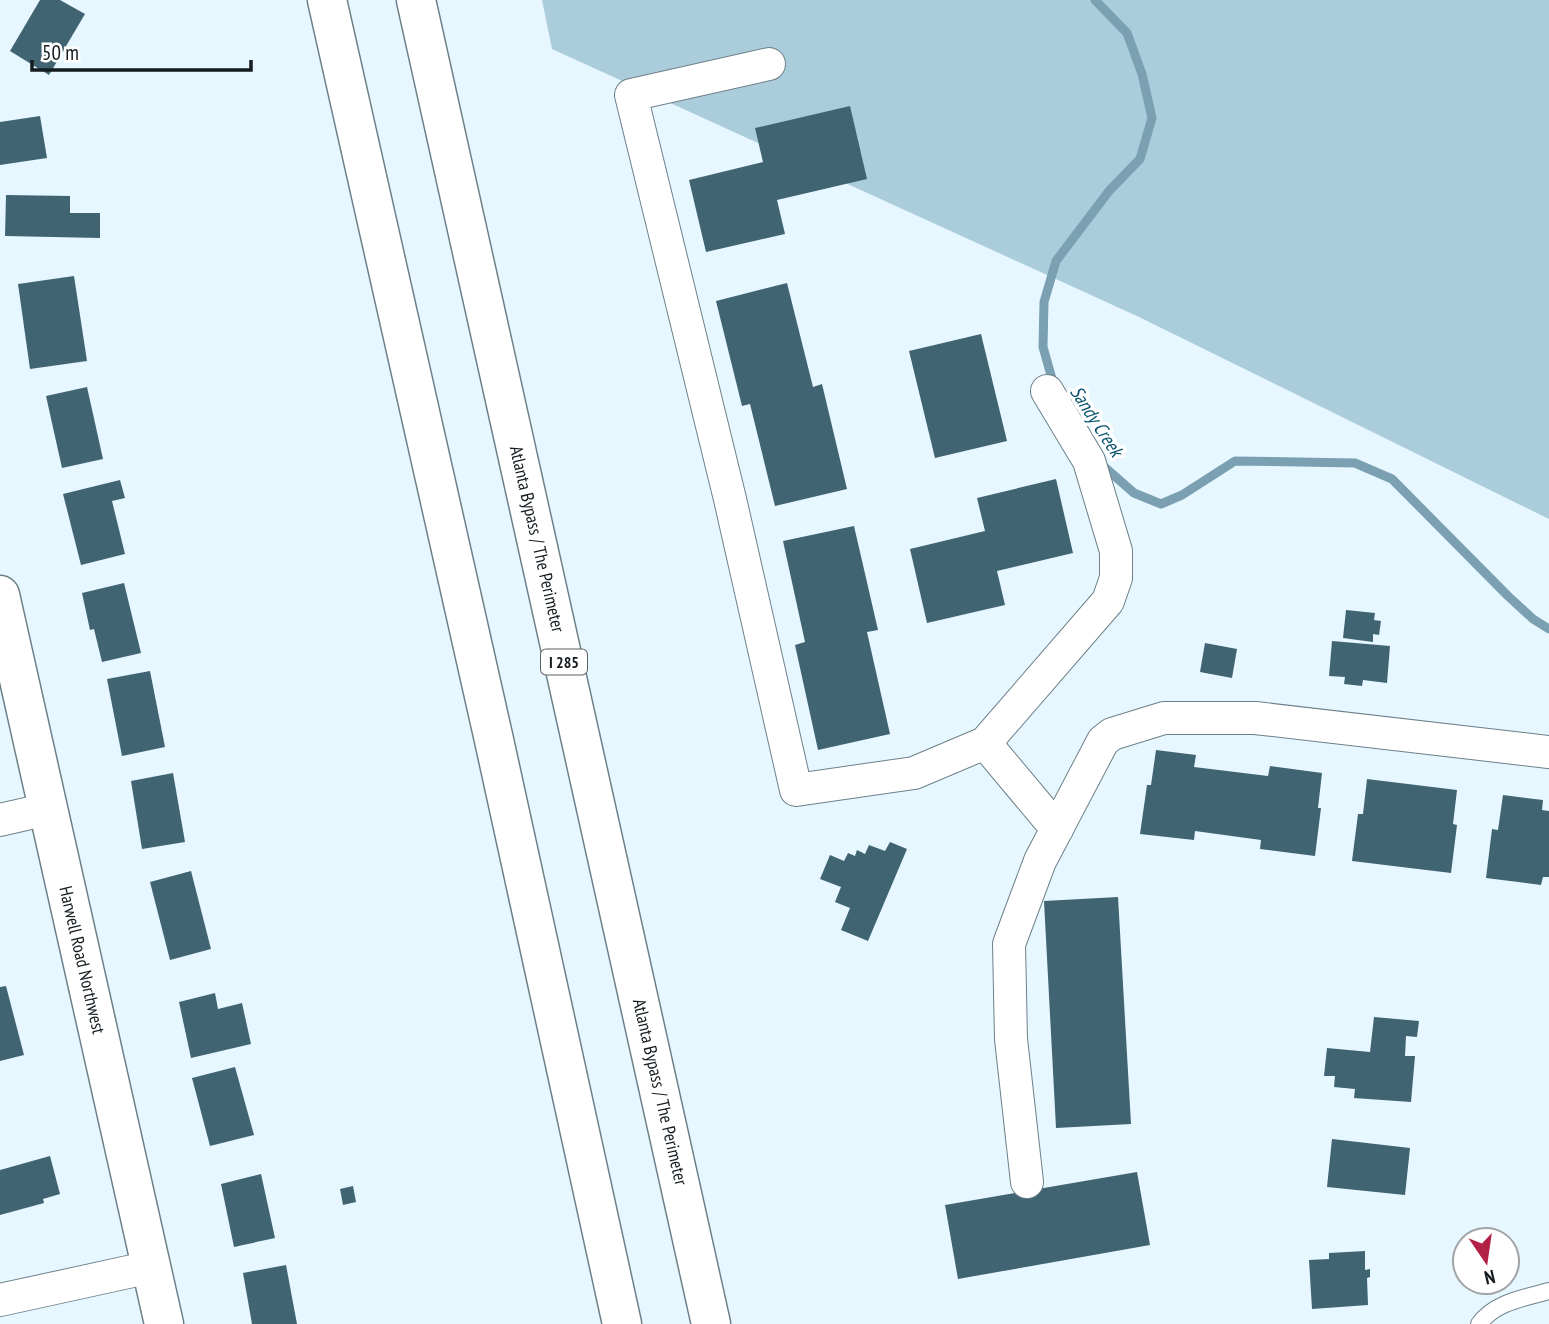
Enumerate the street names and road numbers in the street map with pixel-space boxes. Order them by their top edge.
street label: Atlanta Bypass / The Perimeter [505,443,570,634]
road number: I 285 [541,650,587,674]
street label: Harwell Road Northwest [54,884,111,1036]
street label: Atlanta Bypass / The Perimeter [628,996,693,1187]

